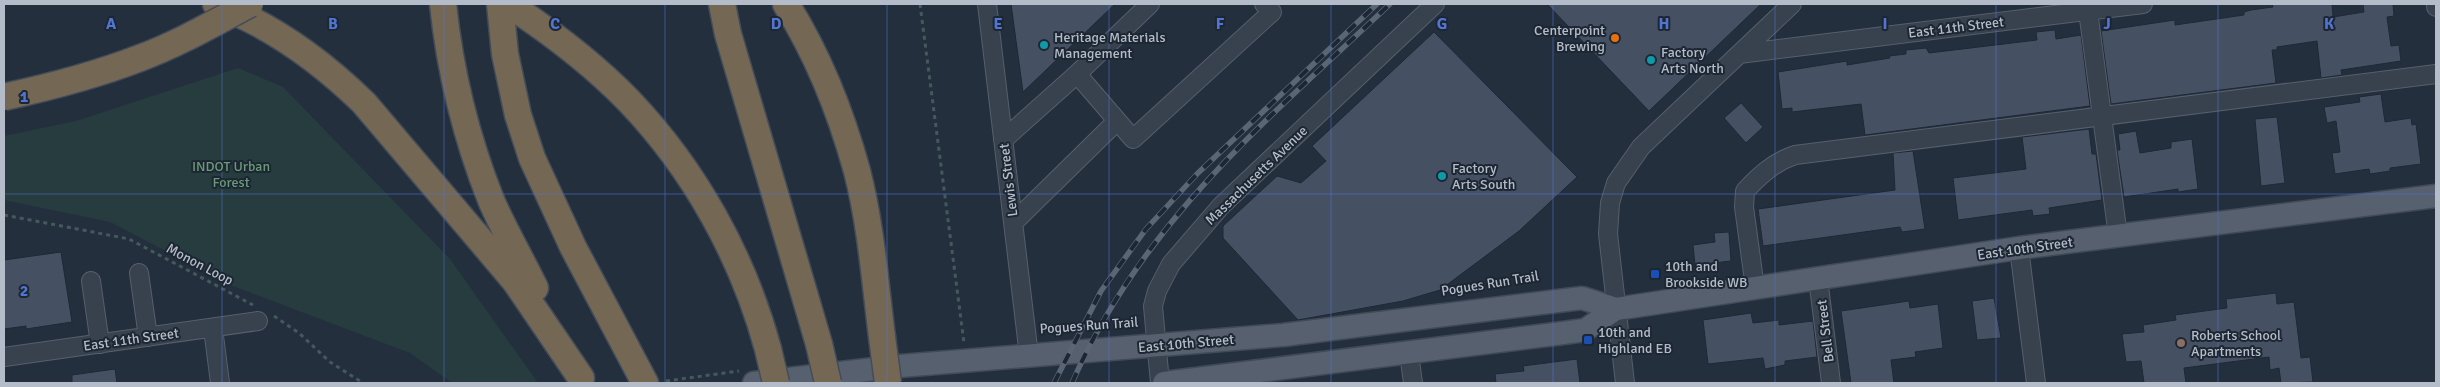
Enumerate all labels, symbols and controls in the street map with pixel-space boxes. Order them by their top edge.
street label: East 11th Street [1907,13,2005,42]
text: A [106,14,117,34]
text: B [328,14,338,34]
text: C [550,14,560,34]
text: D [771,14,782,34]
text: E [993,14,1003,34]
text: F [1216,14,1225,34]
text: G [1437,14,1447,34]
text: H [1659,14,1669,34]
text: I [1882,14,1888,34]
text: J [2103,14,2111,34]
text: K [2324,14,2334,34]
place label: Centerpoint Brewing [1534,22,1605,55]
place label: Heritage Materials Management [1054,29,1166,62]
marker: Centerpoint Brewing [1609,32,1621,44]
marker: Heritage Materials Management [1038,39,1050,51]
place label: Factory Arts North [1661,44,1724,77]
marker: Factory Arts North [1645,54,1657,66]
text: 1 [20,87,29,107]
street label: Massachusetts Avenue [1202,122,1311,229]
street label: Lewis Street [996,142,1021,217]
park label: INDOT Urban Forest [192,158,270,191]
place label: Factory Arts South [1452,160,1515,193]
marker: Factory Arts South [1436,170,1448,182]
street label: East 10th Street [1976,233,2074,264]
street label: Monon Loop [163,240,236,289]
place label: 10th and Brookside WB [1665,258,1748,291]
street label: Pogues Run Trail [1440,267,1540,300]
marker: 10th and Brookside WB [1649,268,1661,280]
text: 2 [20,281,28,301]
street label: Bell Street [1813,298,1838,363]
street label: Pogues Run Trail [1039,314,1139,337]
street label: East 11th Street [82,324,180,355]
place label: 10th and Highland EB [1598,324,1672,357]
place label: Roberts School Apartments [2191,327,2281,360]
street label: East 10th Street [1137,331,1235,356]
marker: 10th and Highland EB [1582,334,1594,346]
marker: Roberts School Apartments [2175,337,2187,349]

